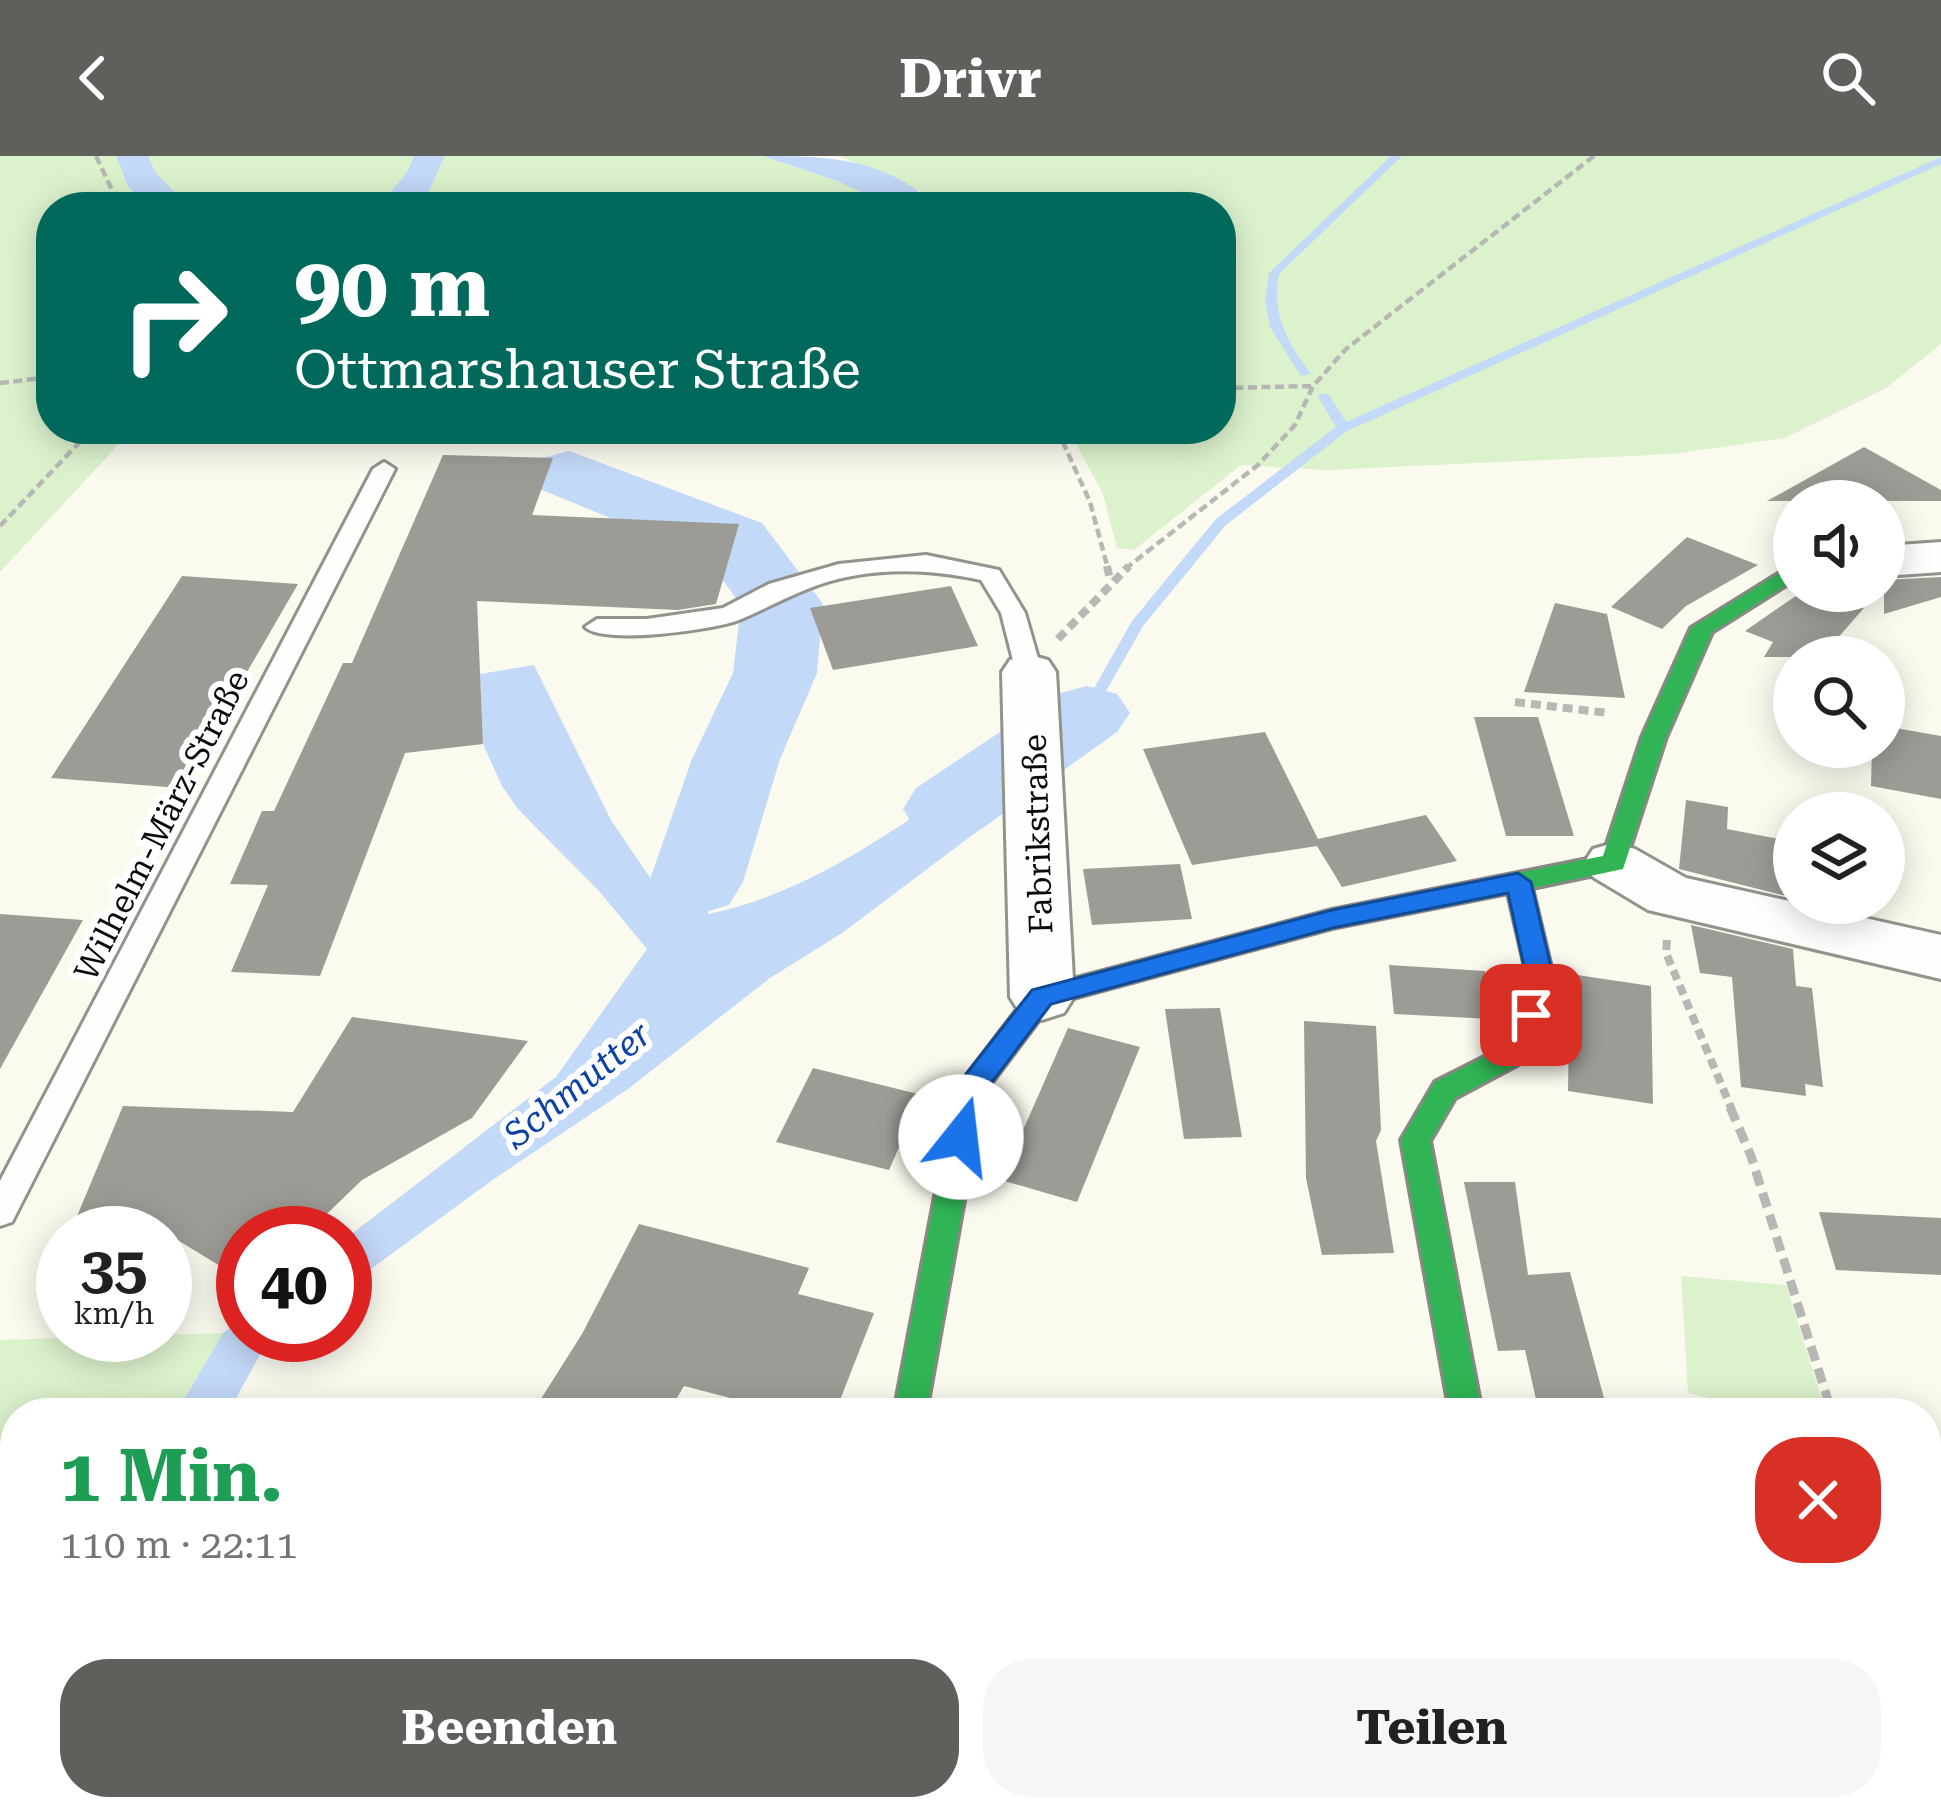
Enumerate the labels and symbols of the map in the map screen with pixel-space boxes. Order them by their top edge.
street label: Wilhelm-März-Straße [66,663,257,987]
street label: Fabrikstraße [1015,733,1060,935]
pin [1480,964,1582,1066]
water label: Schmutter [495,1013,659,1157]
position arrow [898,1074,1024,1200]
speed limit sign: 40 [216,1206,372,1362]

